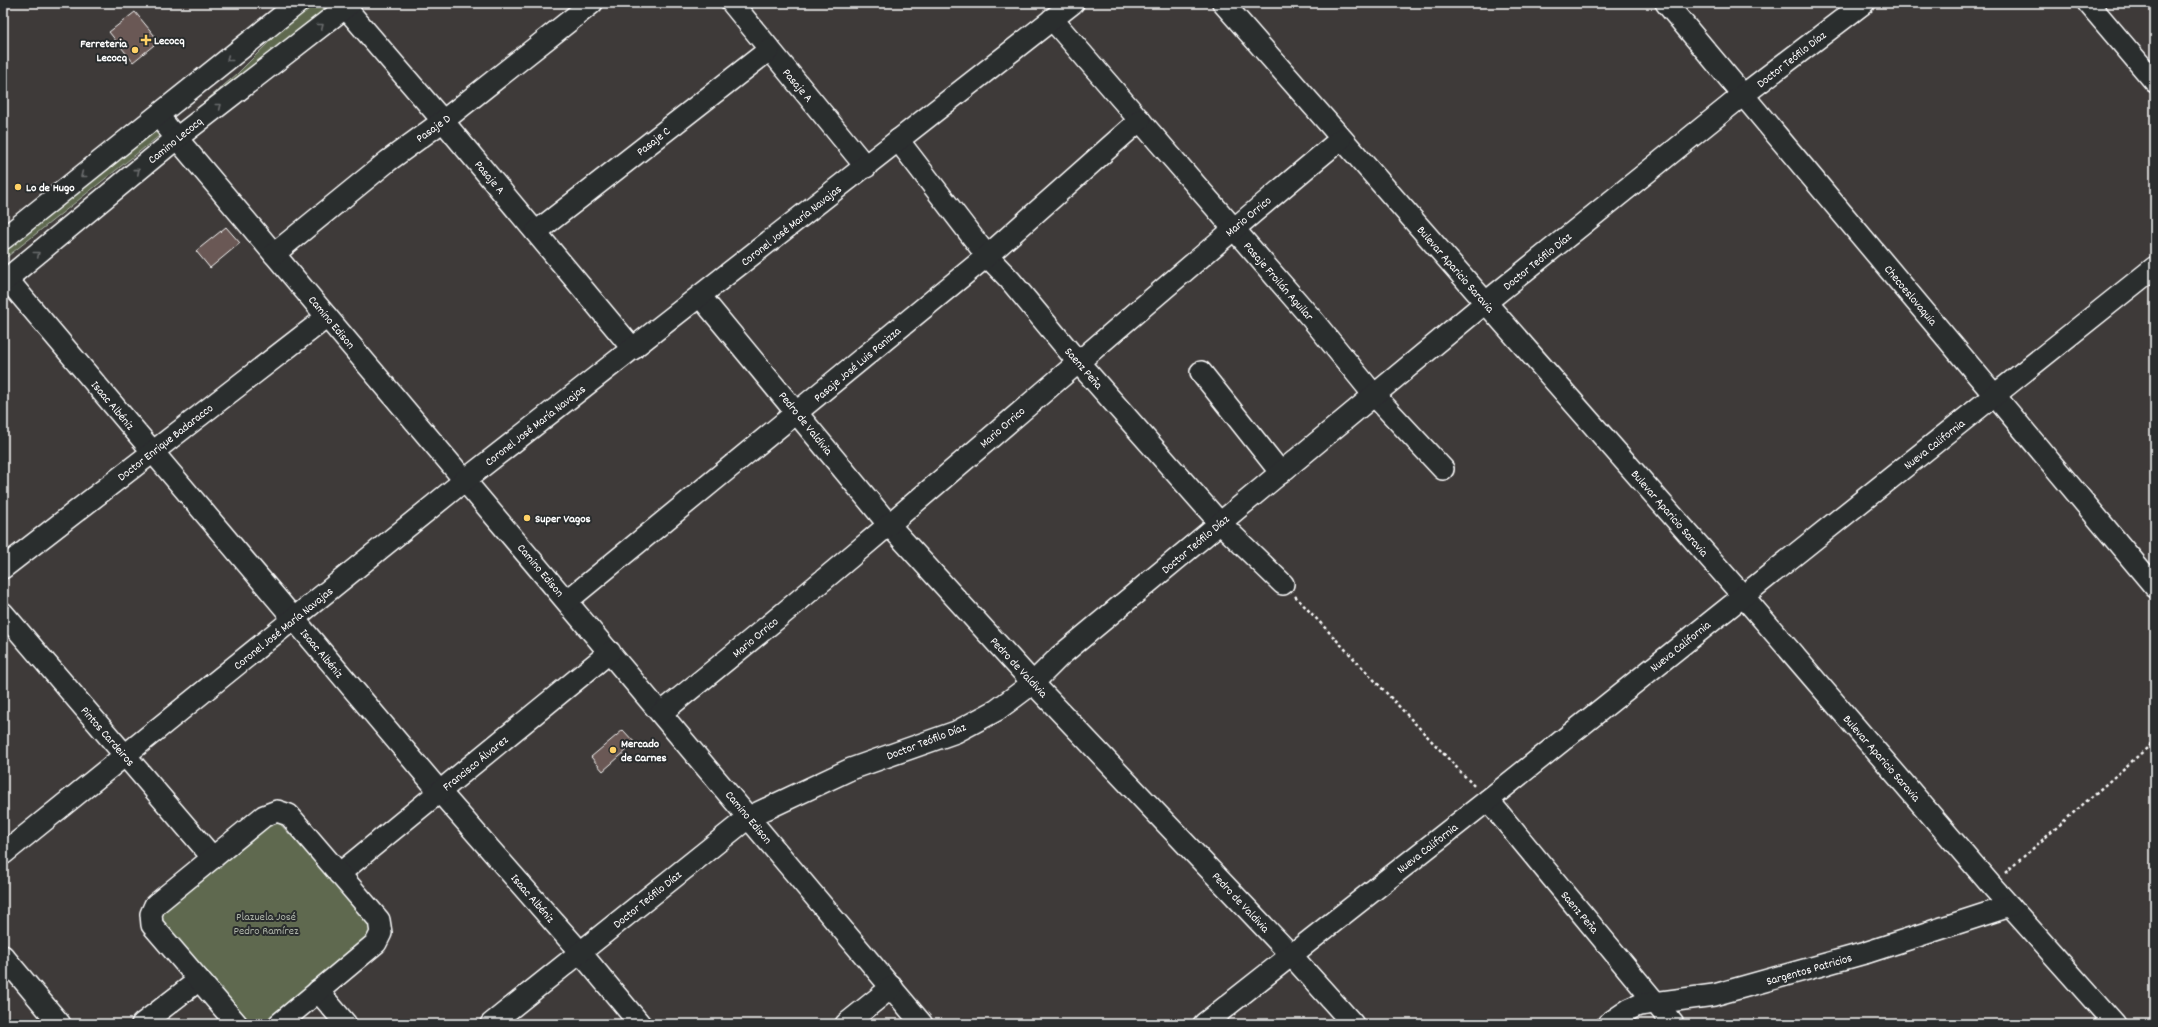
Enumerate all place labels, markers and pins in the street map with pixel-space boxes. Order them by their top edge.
place label: Lecocq [154,33,185,50]
marker: Lecocq [141,35,151,45]
place label: Ferreteria Lecocq [80,36,128,67]
marker: Ferreteria Lecocq [130,45,140,55]
place label: Lo de Hugo [26,180,75,197]
marker: Lo de Hugo [13,182,23,192]
place label: Super Vagos [535,511,591,528]
marker: Super Vagos [522,513,532,523]
place label: Mercado de Carnes [621,736,667,767]
marker: Mercado de Carnes [608,745,618,755]

